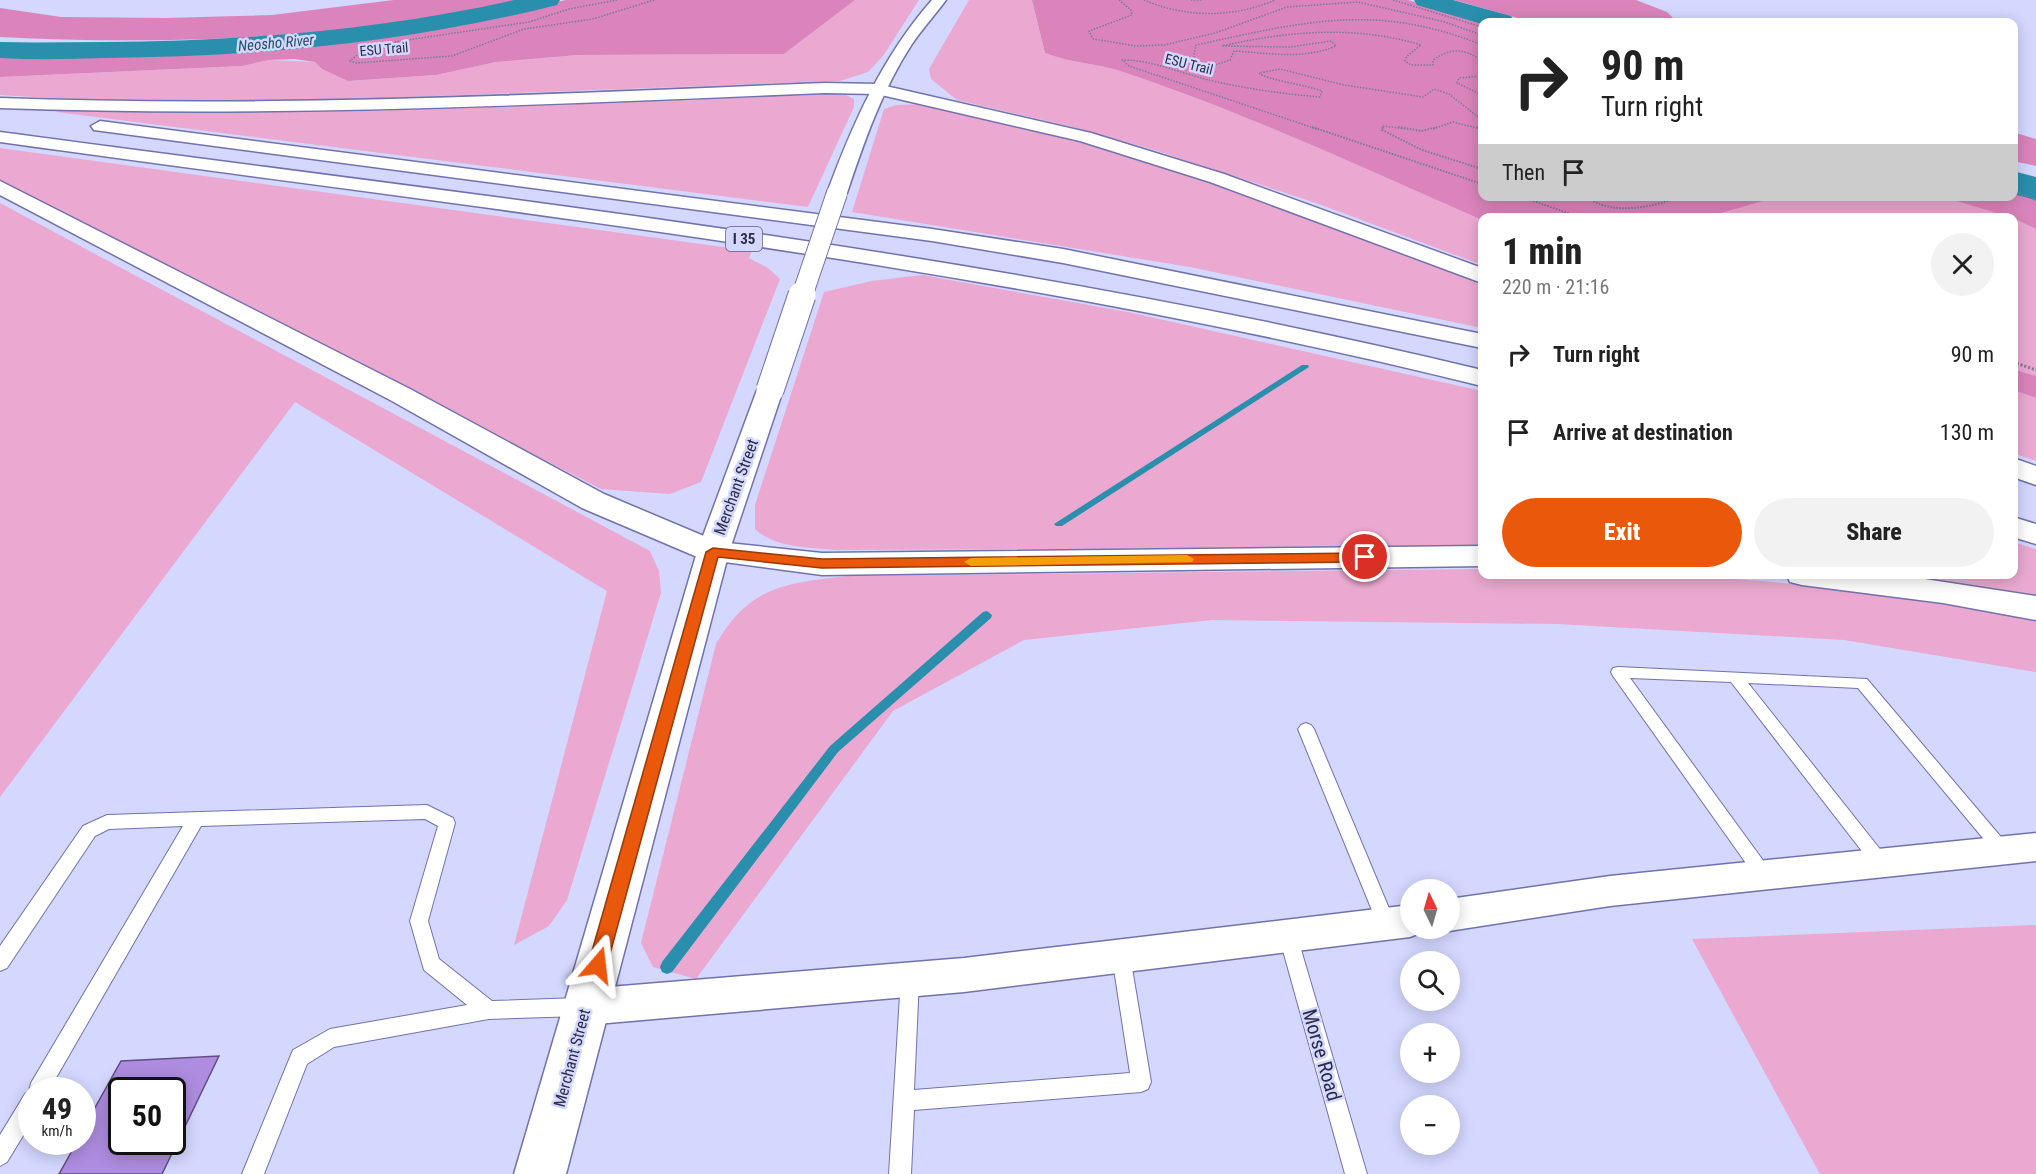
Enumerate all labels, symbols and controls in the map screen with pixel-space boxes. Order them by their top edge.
water label: Neosho River [237,31,315,55]
street label: ESU Trail [359,39,409,59]
text: 90 m [1601,41,1684,90]
icon: right [1502,42,1580,120]
street label: ESU Trail [1163,50,1215,78]
text: Turn right [1601,91,1703,123]
icon: arrive [1557,156,1590,189]
text: Then [1502,160,1545,185]
road number: I 35 [726,227,762,251]
text: 1 min [1502,231,1582,273]
button: close [1931,233,1994,296]
text: 220 m · 21:16 [1502,275,1609,299]
icon: right [1502,338,1535,371]
text: Turn right [1553,342,1640,367]
text: 90 m [1951,342,1994,367]
icon: arrive [1502,416,1535,449]
text: Arrive at destination [1553,420,1733,445]
text: 130 m [1940,420,1994,445]
street label: Merchant Street [710,436,762,538]
button: Exit [1502,498,1742,567]
button: Share [1754,498,1994,567]
pin [1339,531,1390,582]
icon: arrive [1348,540,1381,573]
north arrow [1400,879,1460,939]
map controls [1400,879,1460,1155]
position arrow [566,933,630,997]
button: search [1400,951,1460,1011]
street label: Morse Road [1297,1006,1347,1104]
street label: Merchant Street [550,1007,594,1109]
button: + [1400,1023,1460,1083]
speed limit sign: 50 [108,1077,186,1155]
text: 49 [42,1091,72,1126]
button: − [1400,1095,1460,1155]
text: km/h [42,1122,72,1140]

